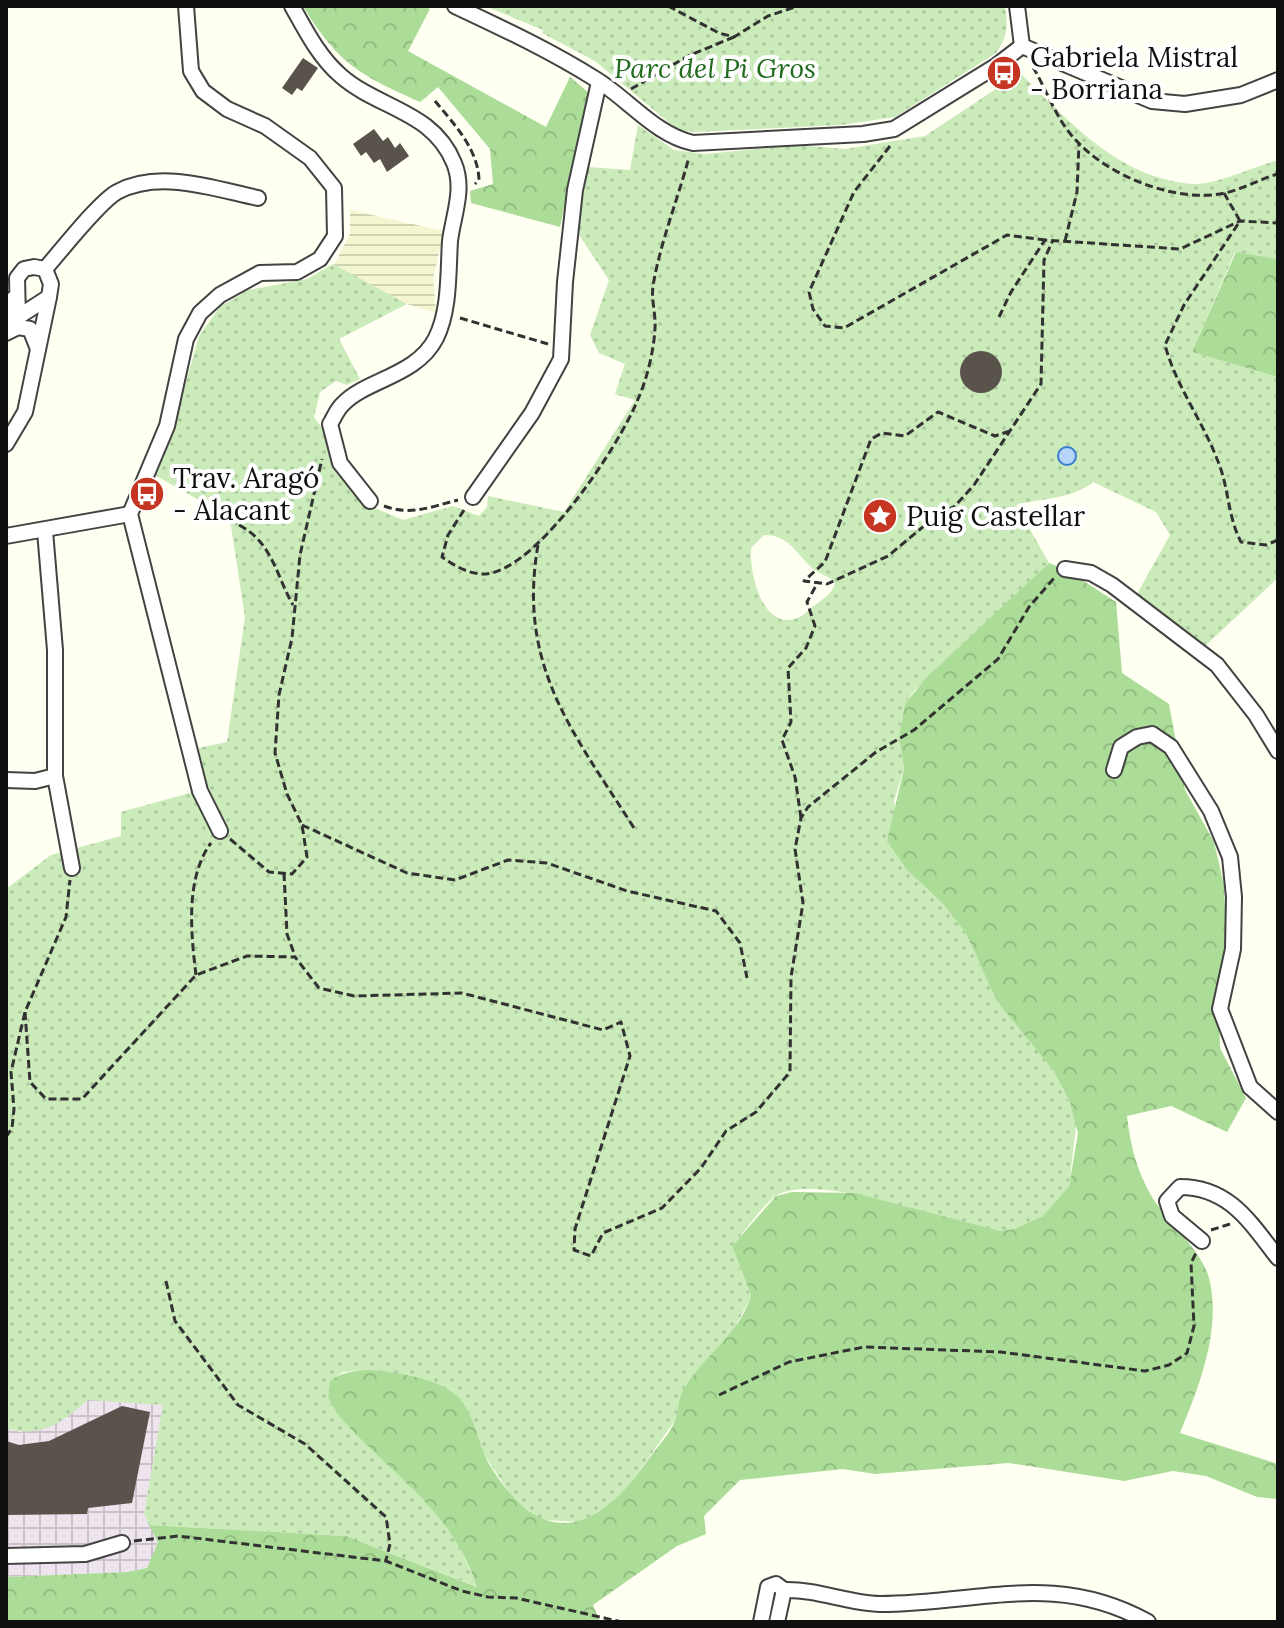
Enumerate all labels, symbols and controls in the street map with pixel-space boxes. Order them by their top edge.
place label: Gabriela Mistral - Borriana [1030,39,1238,107]
park label: Parc del Pi Gros [614,50,816,86]
bus stop icon: Gabriela Mistral - Borriana [985,54,1023,92]
place label: Trav. Aragó - Alacant [173,460,319,528]
bus stop icon: Trav. Aragó - Alacant [128,475,166,513]
place icon: Puig Castellar [861,497,899,535]
place label: Puig Castellar [906,498,1085,534]

